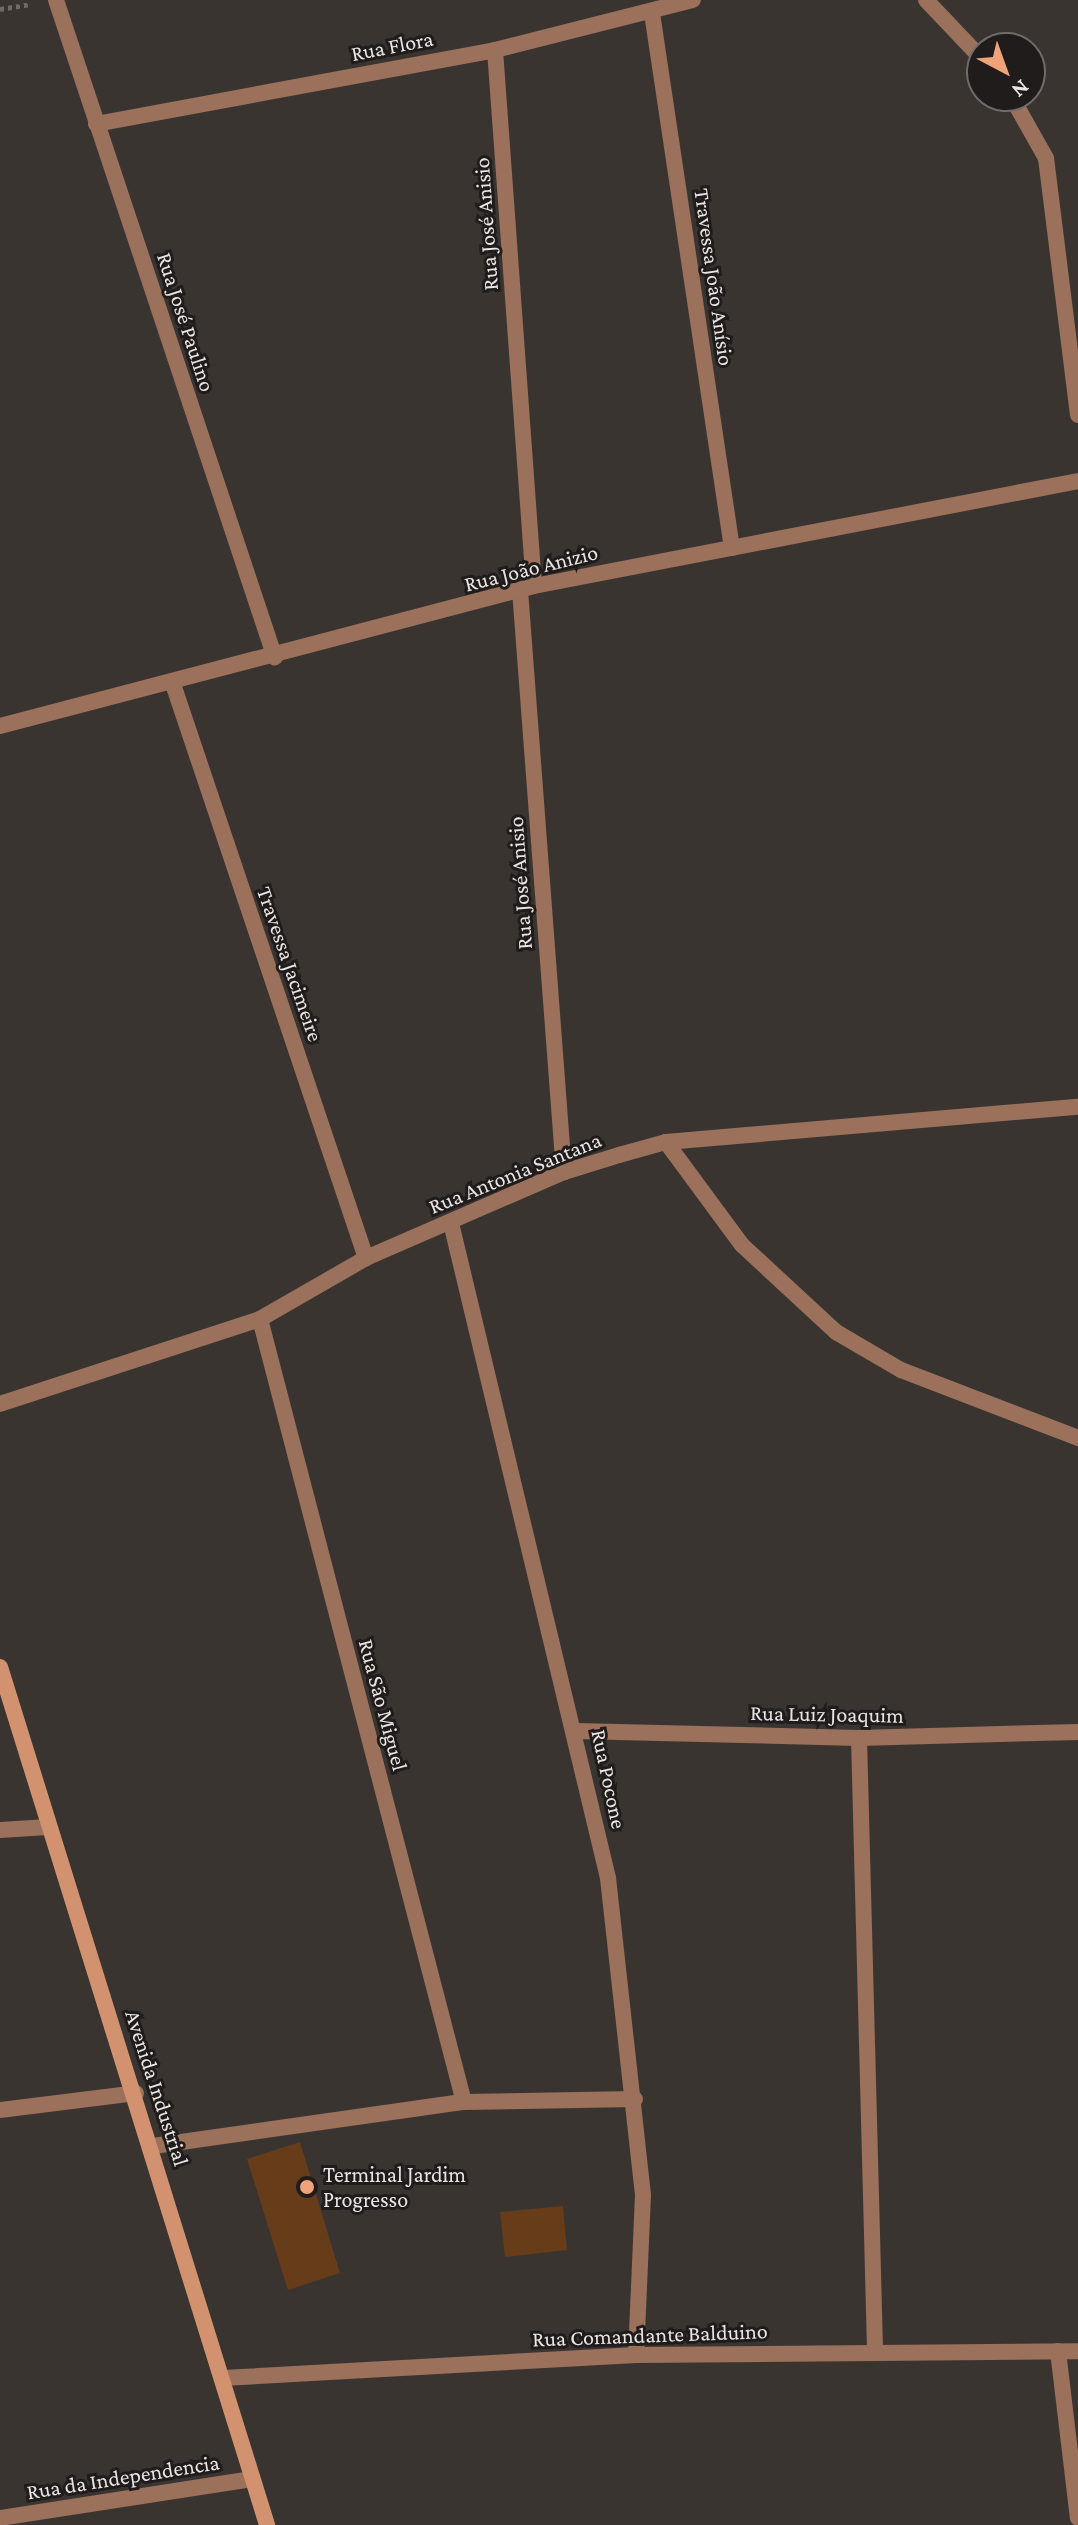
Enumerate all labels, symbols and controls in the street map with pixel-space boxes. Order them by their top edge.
street label: Rua Flora [349,25,435,67]
north arrow [966,32,1046,112]
text: N [1007,75,1035,103]
street label: Rua José Anisio [468,157,504,291]
street label: Travessa João Anísio [688,187,740,367]
street label: Rua José Paulino [151,249,221,395]
street label: Rua João Anizio [462,539,600,597]
street label: Rua José Anisio [502,816,538,950]
street label: Travessa Jacimeire [251,883,329,1045]
street label: Rua Antonia Santana [425,1126,605,1220]
street label: Rua São Miguel [353,1636,413,1774]
street label: Rua Luiz Joaquim [750,1699,904,1729]
street label: Rua Pocone [586,1727,632,1831]
street label: Avenida Industrial [119,2007,195,2169]
place label: Terminal Jardim Progresso [323,2161,466,2212]
marker: Terminal Jardim Progresso [298,2178,316,2196]
street label: Rua Comandante Balduino [532,2318,768,2352]
street label: Rua da Independencia [25,2449,221,2505]

